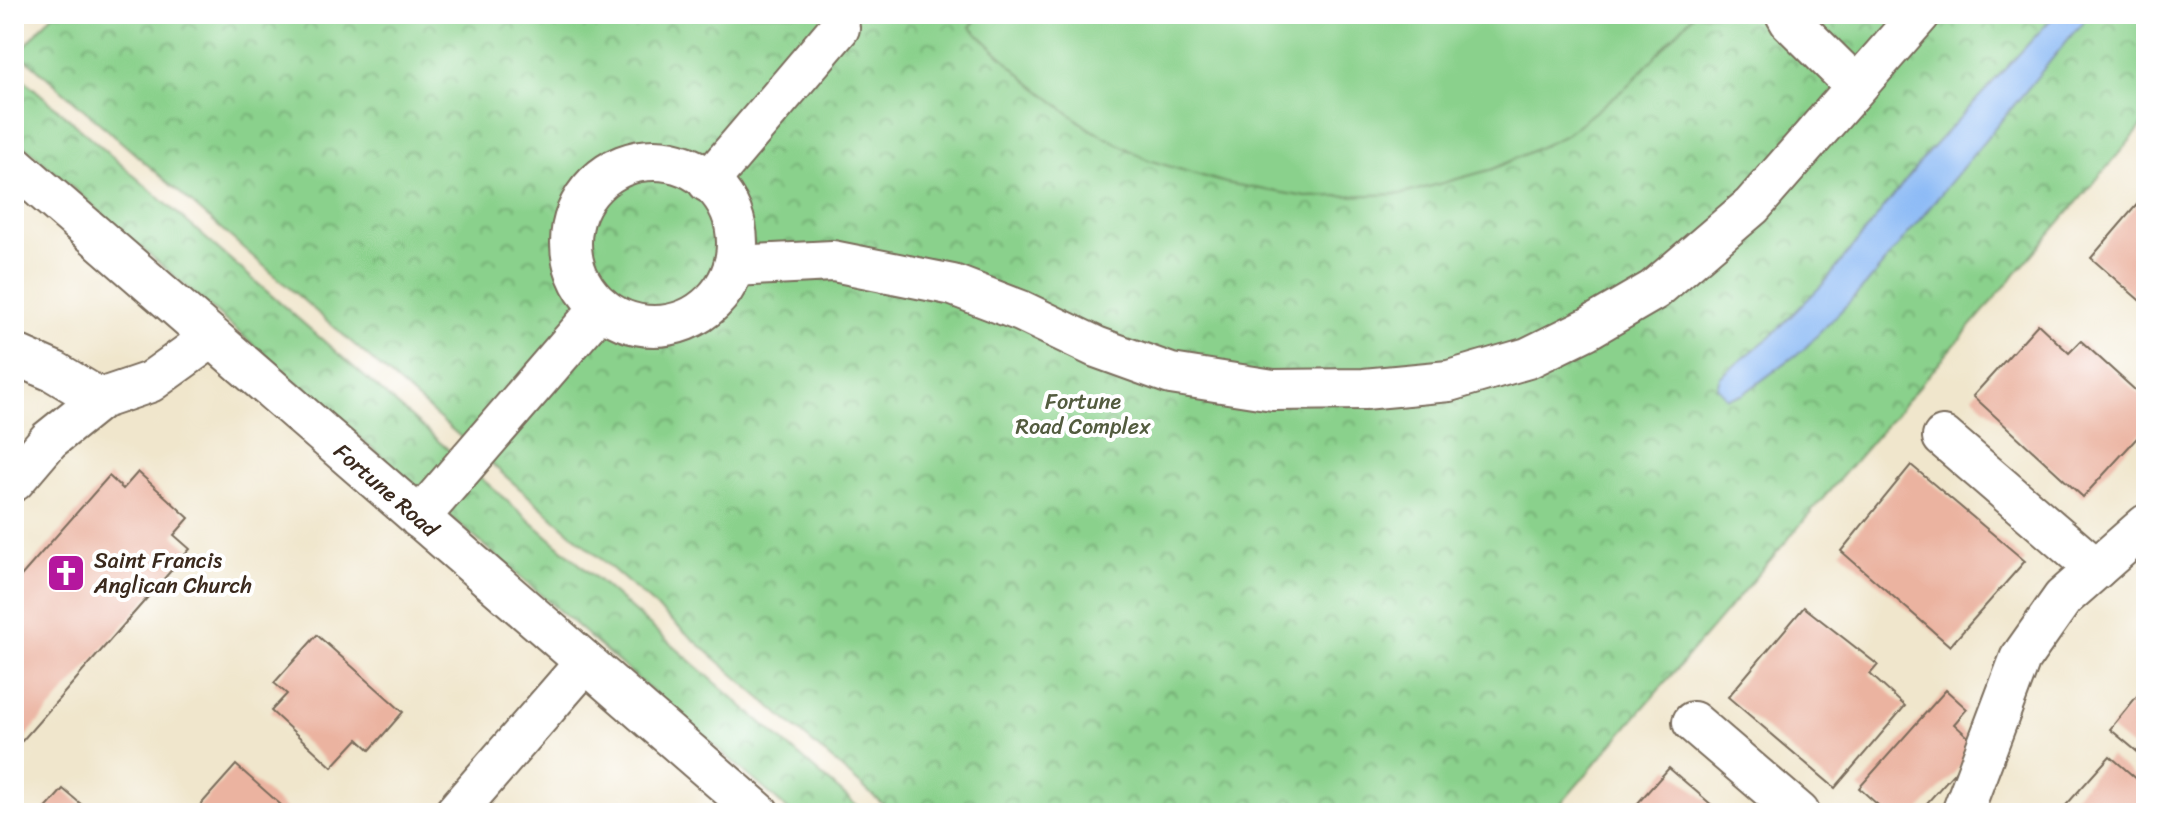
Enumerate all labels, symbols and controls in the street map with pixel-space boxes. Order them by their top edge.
park label: Fortune Road Complex [1016,382,1151,446]
street label: Fortune Road [325,433,449,548]
place label: Saint Francis Anglican Church [93,541,252,605]
church icon: Saint Francis Anglican Church [45,552,87,594]

